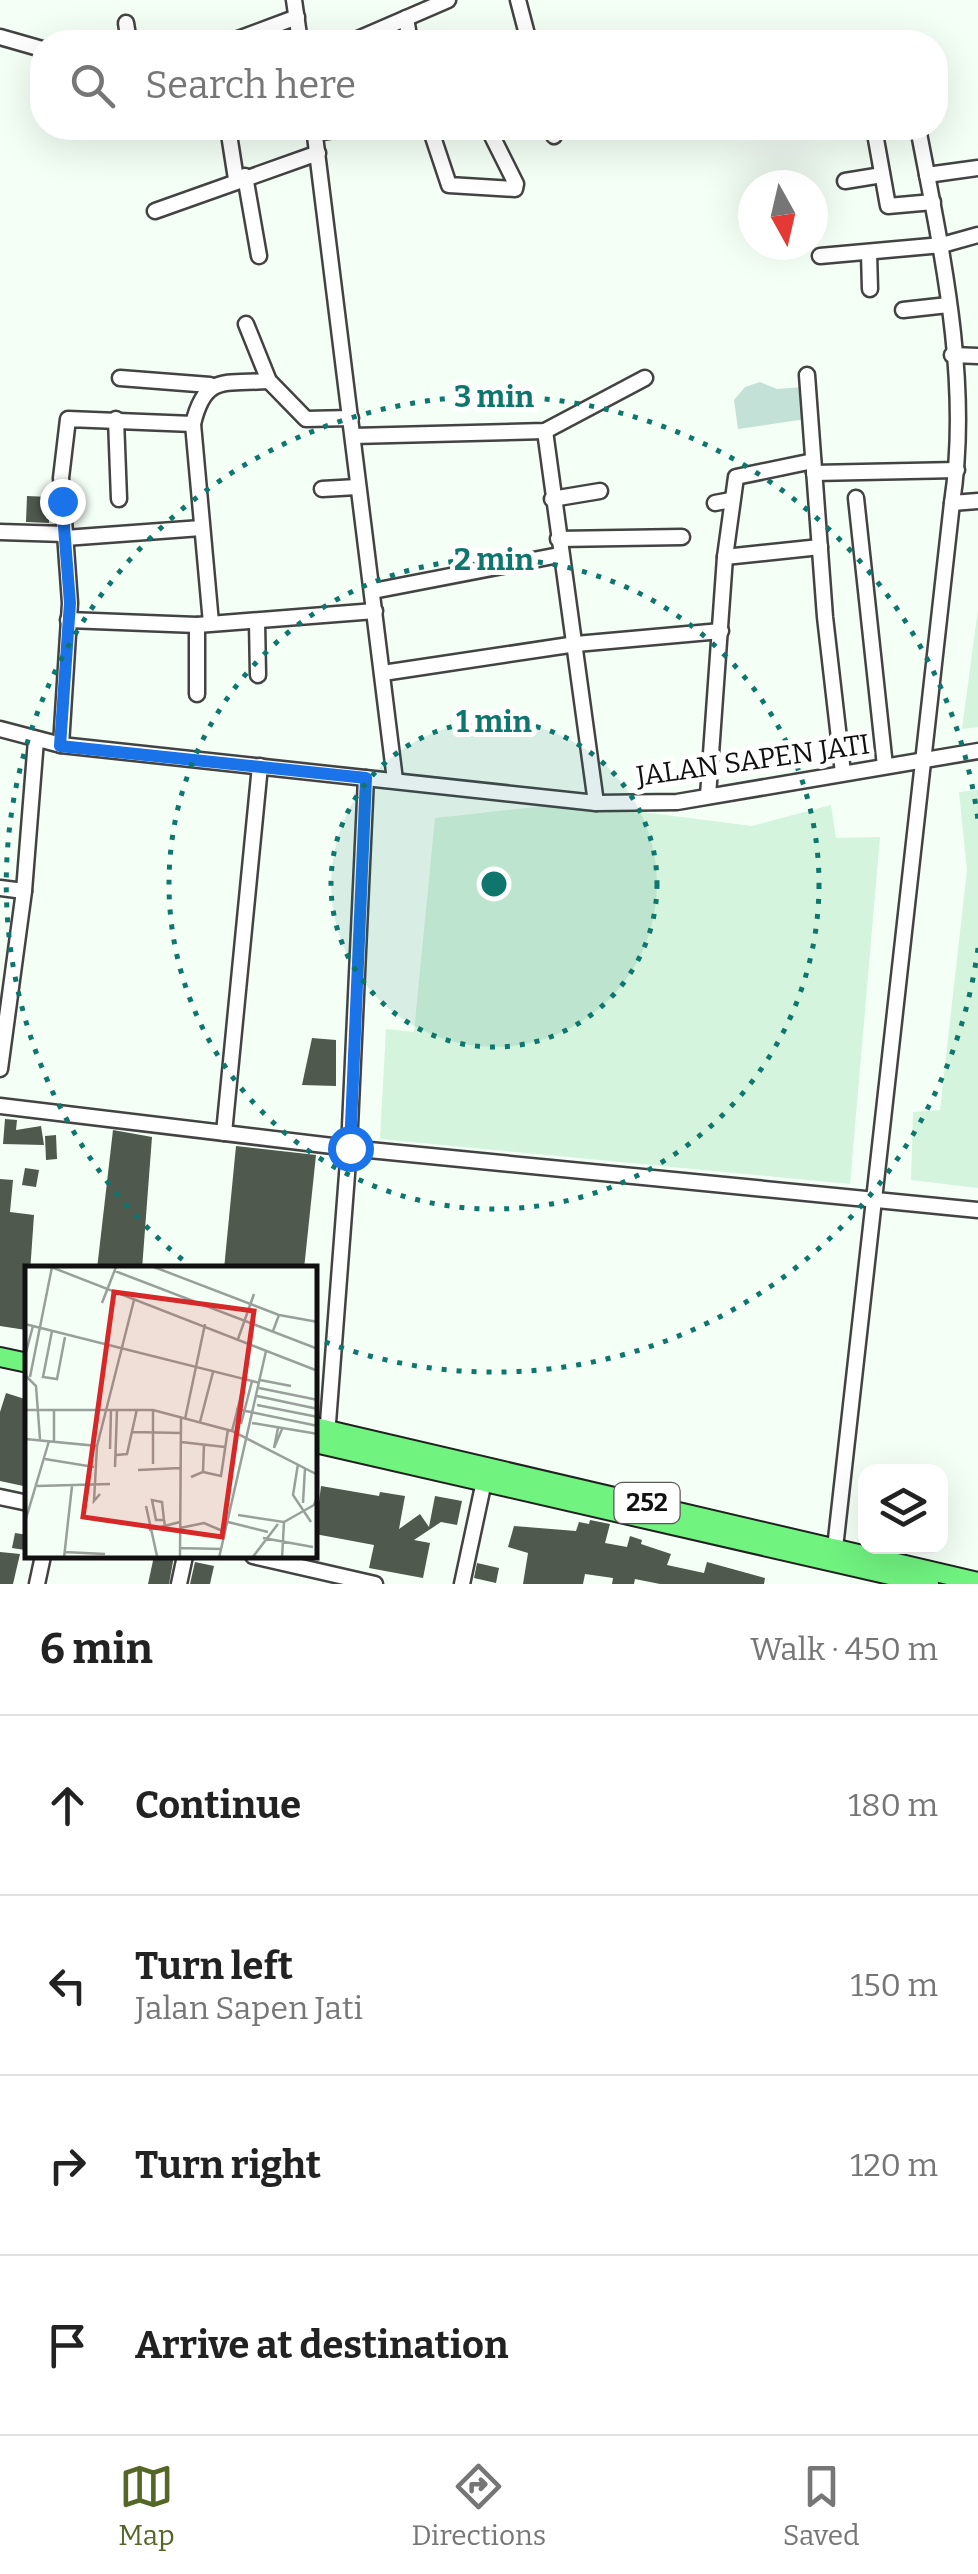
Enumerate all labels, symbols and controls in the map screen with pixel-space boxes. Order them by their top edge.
search box [30,30,948,140]
icon: search [65,58,120,113]
text: Search here [145,62,356,108]
north arrow [738,170,828,260]
text: 3 min [454,379,535,415]
route end [40,479,86,525]
text: 2 min [454,542,535,578]
text: 1 min [456,704,533,740]
street label: JALAN SAPEN JATI [633,727,872,793]
centre of rings [476,866,512,902]
route start [328,1126,374,1172]
inset map [25,1266,318,1559]
map controls [858,1464,948,1554]
button: layers [858,1464,948,1554]
road number: 252 [614,1483,680,1523]
text: 6 min [40,1624,153,1674]
text: Walk · 450 m [750,1630,938,1668]
icon: ahead [40,1778,95,1833]
text: Continue [135,1782,301,1828]
text: 180 m [848,1786,938,1824]
text: Turn left [135,1943,293,1989]
icon: left [40,1958,95,2013]
text: 150 m [850,1966,938,2004]
text: Jalan Sapen Jati [135,1989,363,2027]
icon: right [40,2138,95,2193]
text: Turn right [135,2142,321,2188]
text: 120 m [850,2146,938,2184]
icon: arrive [40,2318,95,2373]
text: Arrive at destination [135,2322,508,2368]
tab: Map [118,2459,175,2552]
tab: Directions [411,2459,546,2552]
tab: Saved [783,2459,860,2552]

